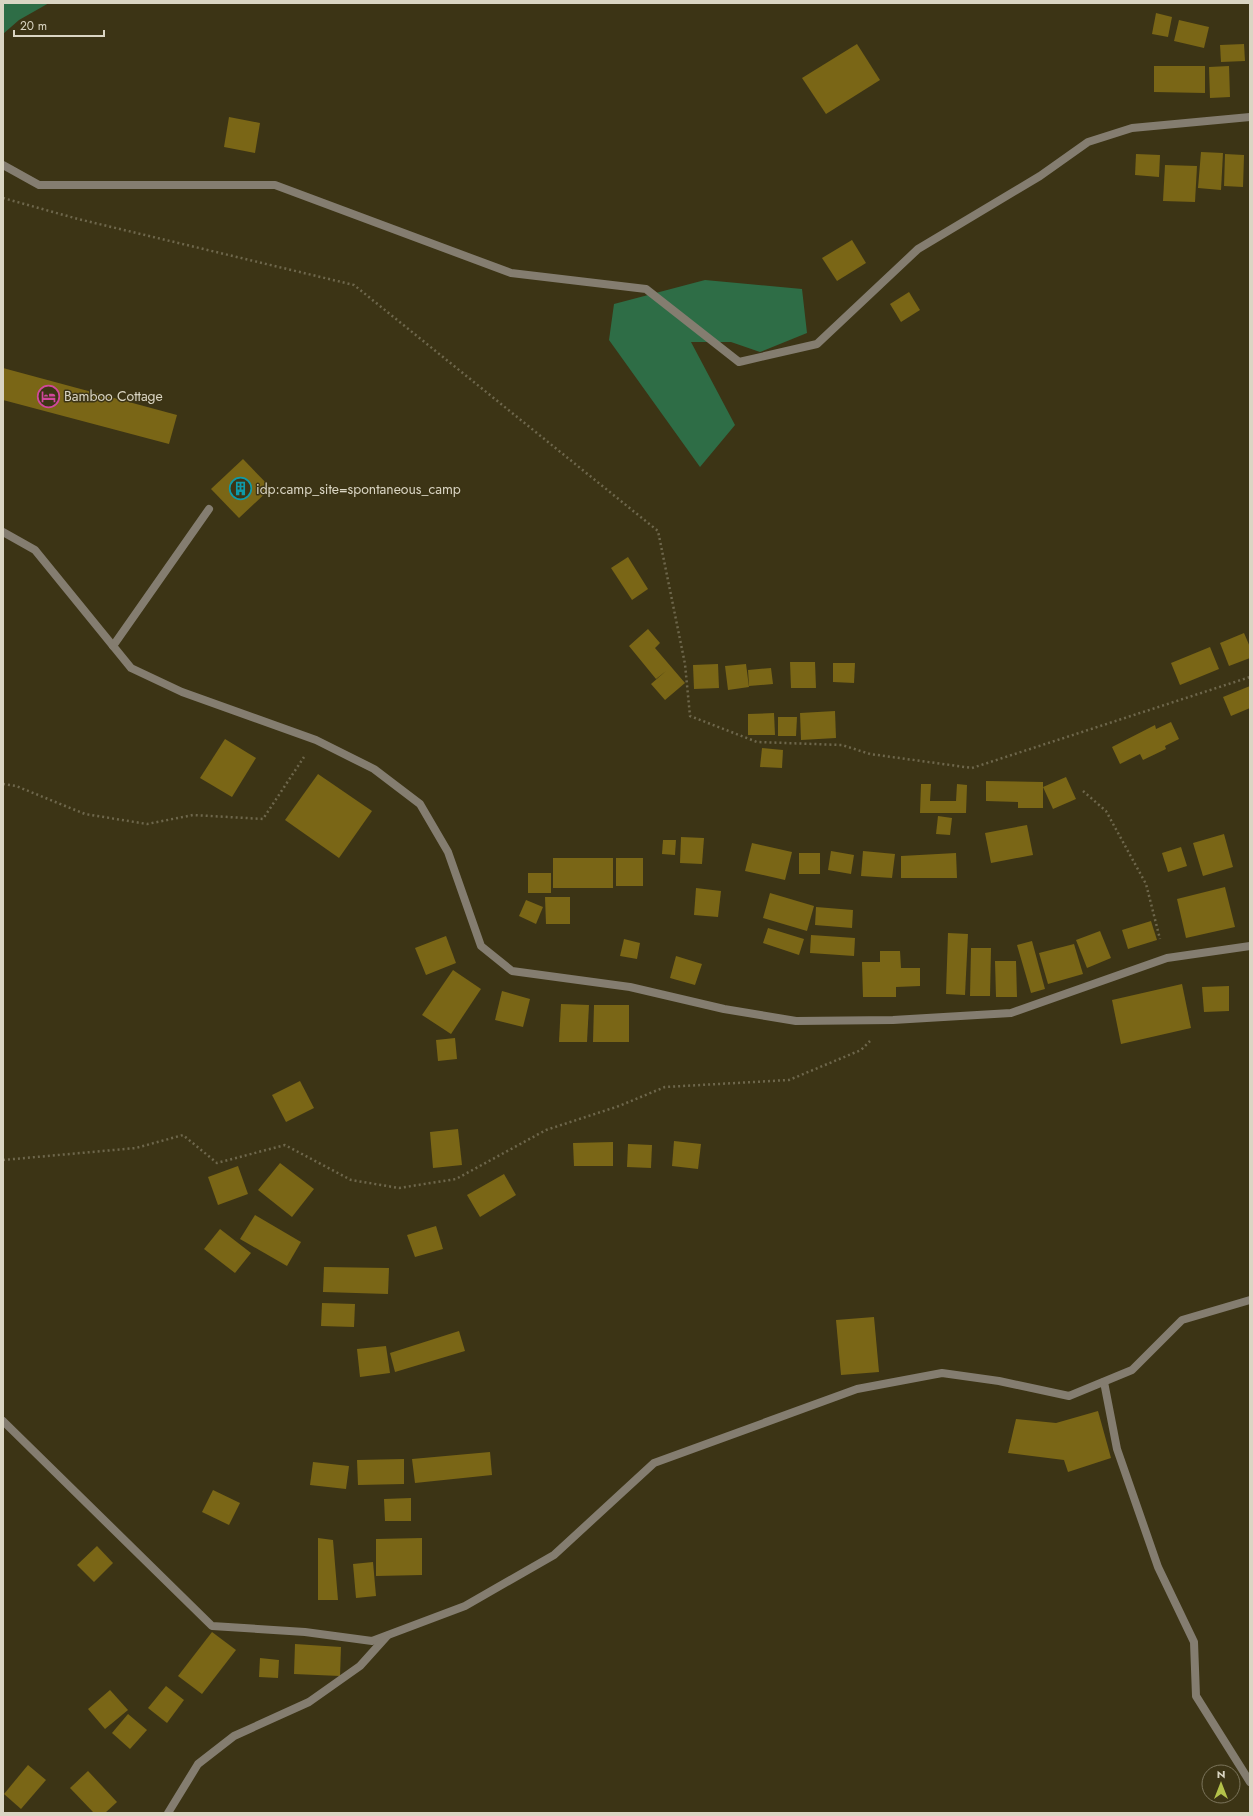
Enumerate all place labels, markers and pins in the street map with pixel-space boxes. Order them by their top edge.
hotel icon: Bamboo Cottage [36,383,62,409]
place label: Bamboo Cottage [64,386,163,406]
building icon: idp:camp_site=spontaneous_camp [228,476,254,502]
place label: idp:camp_site=spontaneous_camp [256,479,461,499]

